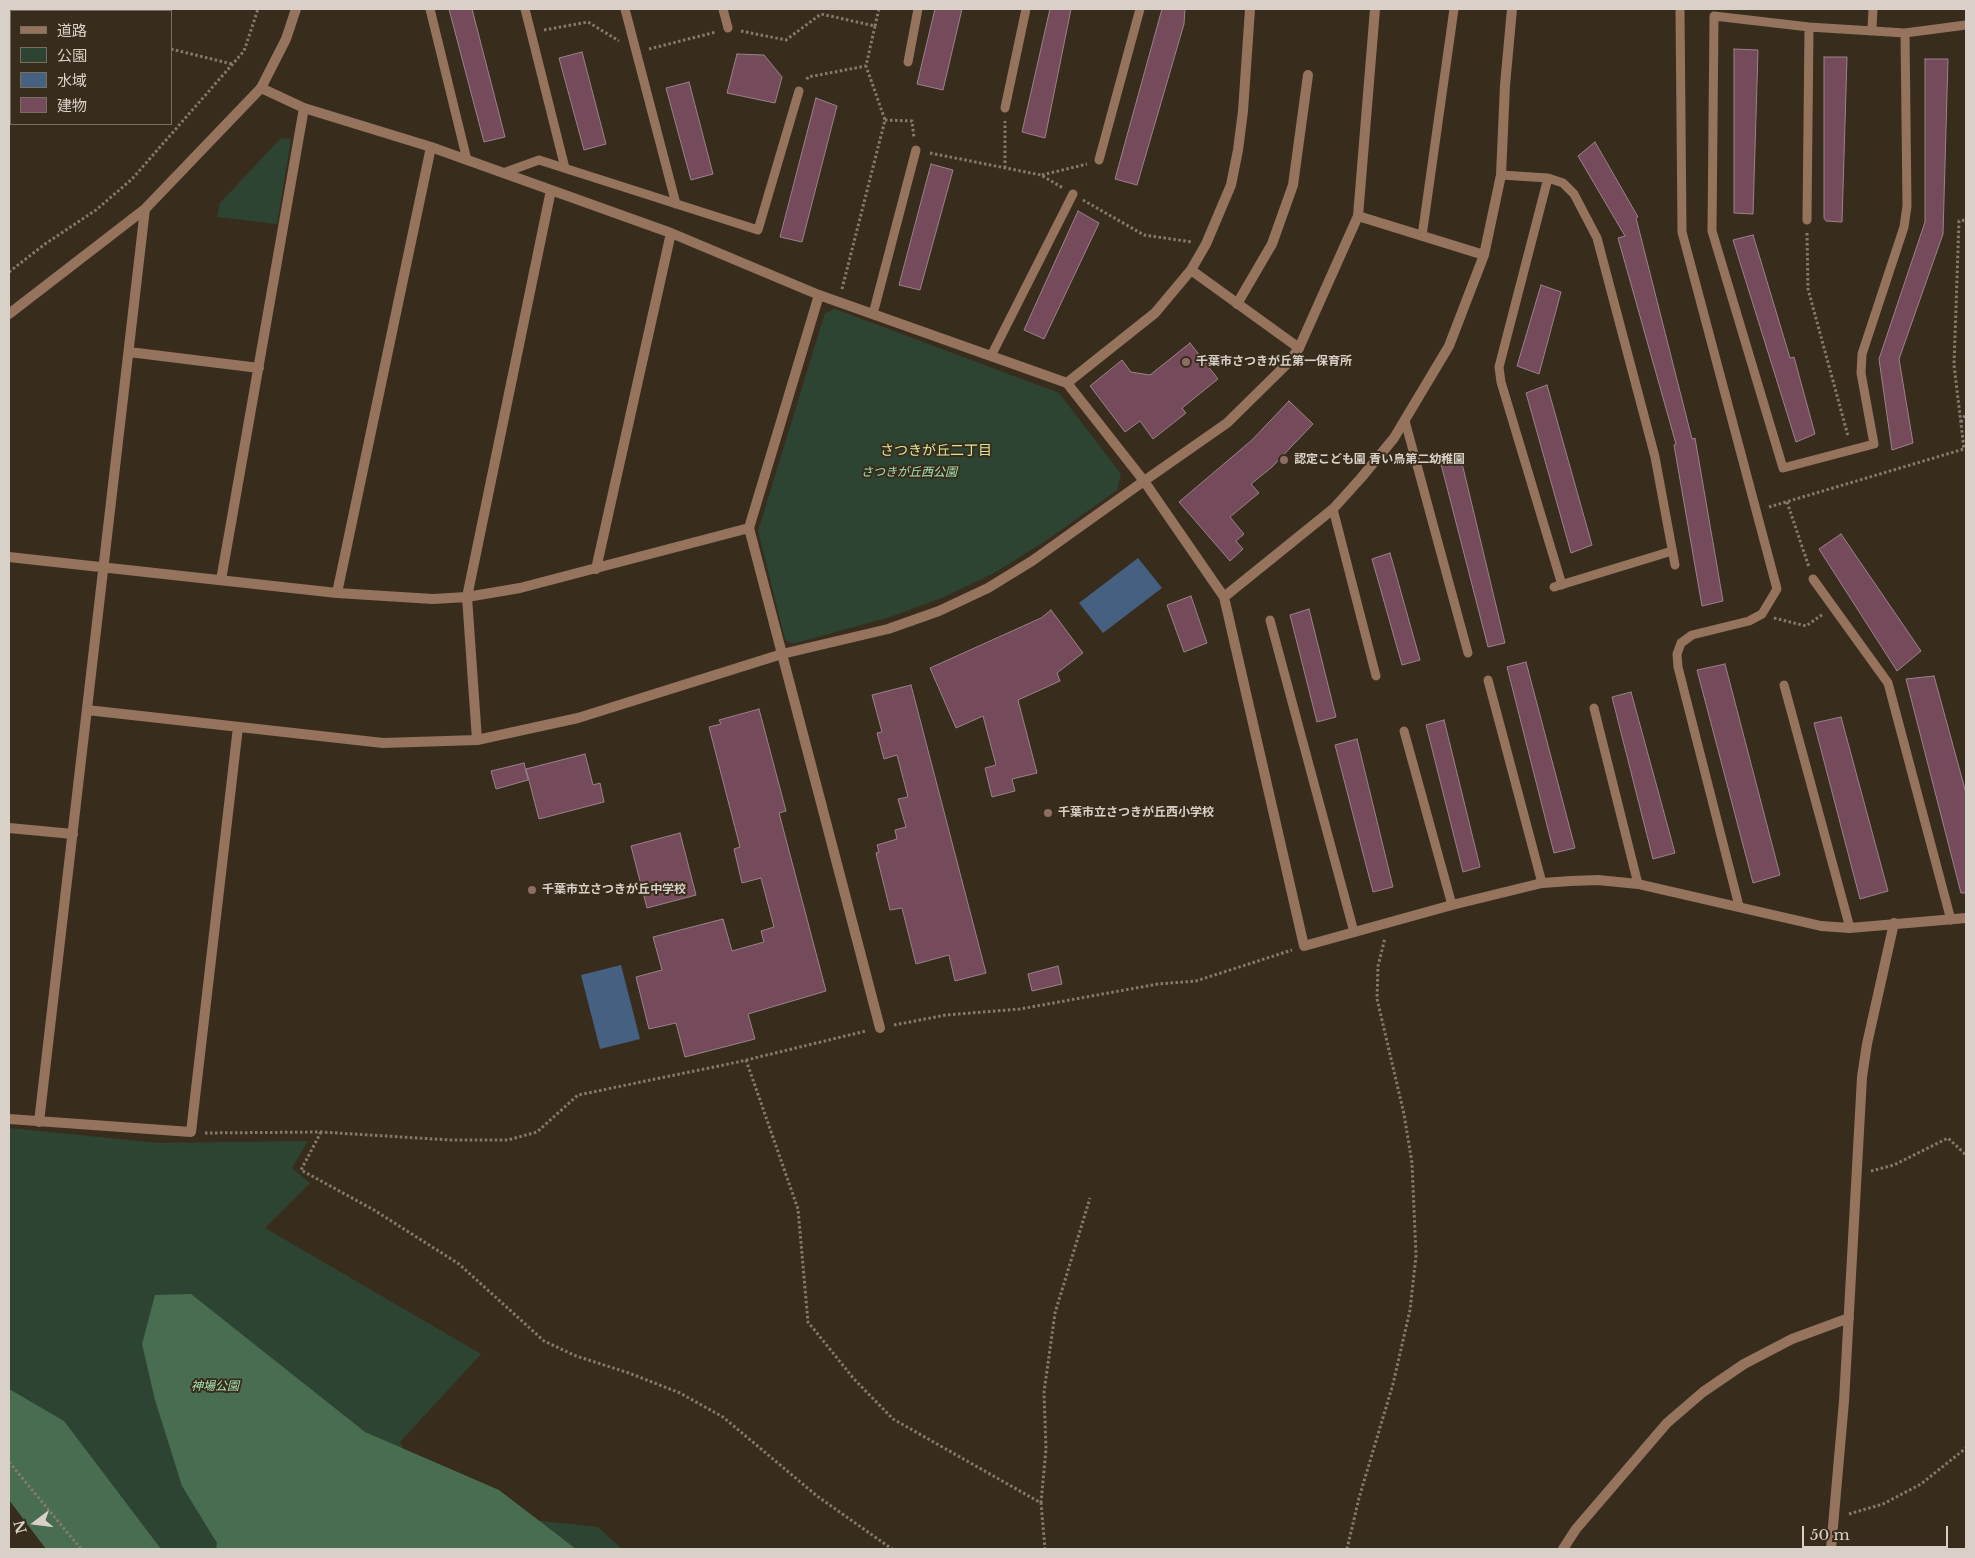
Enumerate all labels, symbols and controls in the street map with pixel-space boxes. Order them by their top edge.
legend [10,10,172,125]
text: 道路 [57,21,87,40]
text: 公園 [57,46,87,65]
text: 水域 [57,71,87,90]
text: 建物 [57,96,87,115]
place label: 千葉市さつきが丘第一保育所 [1196,355,1352,369]
marker: 千葉市さつきが丘第一保育所 [1180,356,1192,368]
district label: さつきが丘二丁目 [880,443,992,459]
place label: 認定こども園 青い鳥第二幼稚園 [1294,453,1465,467]
marker: 認定こども園 青い鳥第二幼稚園 [1278,454,1290,466]
park label: さつきが丘西公園 [861,466,957,480]
place label: 千葉市立さつきが丘西小学校 [1058,806,1214,820]
marker: 千葉市立さつきが丘西小学校 [1042,807,1054,819]
place label: 千葉市立さつきが丘中学校 [542,883,686,897]
marker: 千葉市立さつきが丘中学校 [526,884,538,896]
park label: 神場公園 [191,1380,239,1394]
north arrow [10,1498,60,1548]
scale bar [1805,1516,1951,1548]
text: N [10,1518,31,1536]
text: 50 m [1810,1525,1850,1544]

